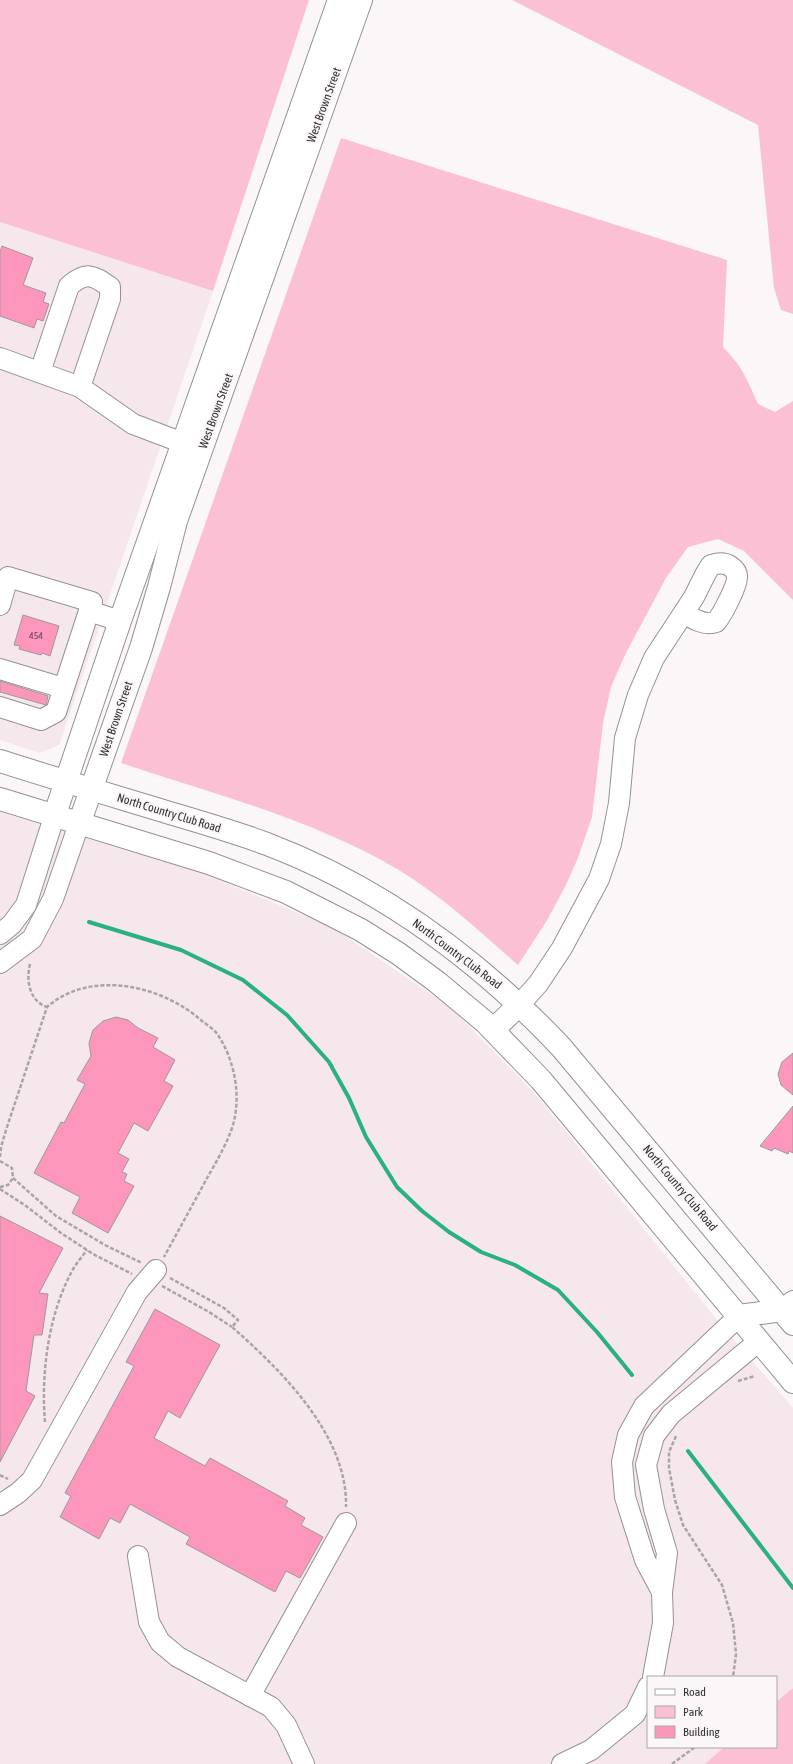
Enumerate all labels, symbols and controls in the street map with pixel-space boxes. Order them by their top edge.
street label: West Brown Street [304,65,344,144]
street label: West Brown Street [196,371,236,450]
house number: 454 [29,630,43,641]
street label: West Brown Street [97,679,136,759]
street label: North Country Club Road [115,791,223,835]
street label: North Country Club Road [410,916,504,992]
street label: North Country Club Road [640,1142,720,1234]
legend [647,1676,777,1748]
text: Road [683,1685,706,1699]
text: Park [683,1705,704,1719]
text: Building [683,1725,721,1739]

